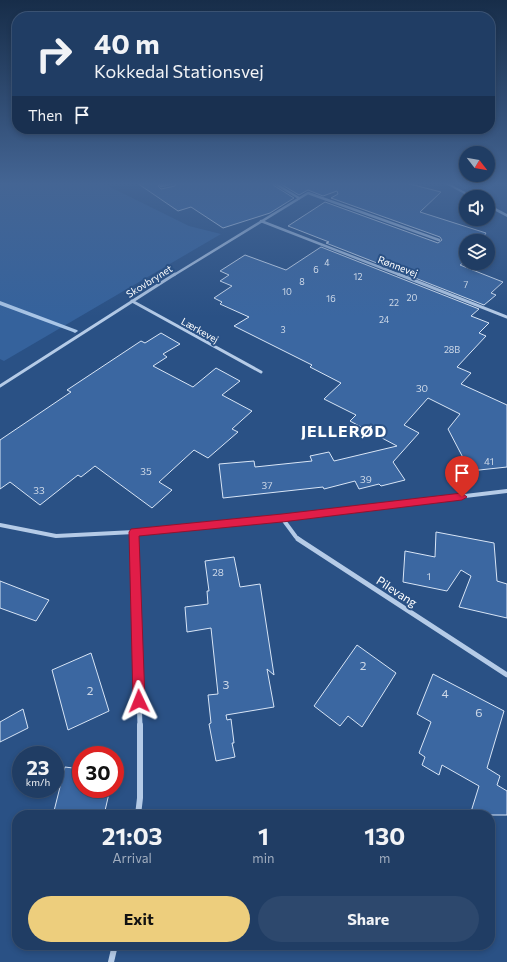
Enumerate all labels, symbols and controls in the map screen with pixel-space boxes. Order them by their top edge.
text: 40 m [94,26,160,60]
icon: right [28,28,80,80]
text: Kokkedal Stationsvej [94,60,264,82]
icon: arrive [71,104,93,126]
text: Then [28,106,63,124]
north arrow [459,146,495,182]
map controls [459,146,495,270]
button: sound [459,190,495,226]
button: layers [459,234,495,270]
street label: Rønnevej [376,253,420,279]
house number: 4 [324,257,330,268]
street label: Skovbrynet [124,262,174,300]
house number: 6 [313,264,319,275]
house number: 12 [354,271,362,282]
house number: 8 [299,276,305,287]
house number: 7 [464,279,469,290]
house number: 10 [282,286,292,297]
house number: 20 [407,292,418,303]
house number: 16 [326,293,336,304]
house number: 22 [389,297,399,308]
house number: 24 [379,314,390,325]
street label: Lærkevej [179,315,221,345]
house number: 3 [280,324,286,335]
house number: 28B [444,344,460,355]
house number: 30 [416,382,428,394]
district label: JELLERØD [301,421,387,440]
house number: 41 [484,455,494,467]
pin [445,456,479,497]
icon: arrive [451,462,473,484]
house number: 35 [140,465,152,477]
house number: 39 [360,473,372,485]
house number: 37 [262,479,272,491]
house number: 33 [33,484,45,496]
house number: 28 [212,566,224,578]
house number: 1 [427,570,431,582]
street label: Pilevang [374,573,420,610]
house number: 2 [360,658,367,672]
house number: 3 [223,677,230,691]
position arrow [118,680,160,722]
house number: 2 [87,683,94,697]
house number: 4 [441,686,449,700]
house number: 6 [475,705,483,719]
speed limit sign: 30 [72,746,124,798]
text: 23 [26,755,50,779]
text: km/h [26,776,50,788]
text: 21:03 [102,821,163,850]
text: 1 [258,821,269,850]
text: 130 [364,821,405,850]
text: Arrival [113,850,152,866]
text: min [252,850,274,866]
text: m [379,850,390,866]
button: Exit [28,896,250,942]
button: Share [258,896,479,942]

